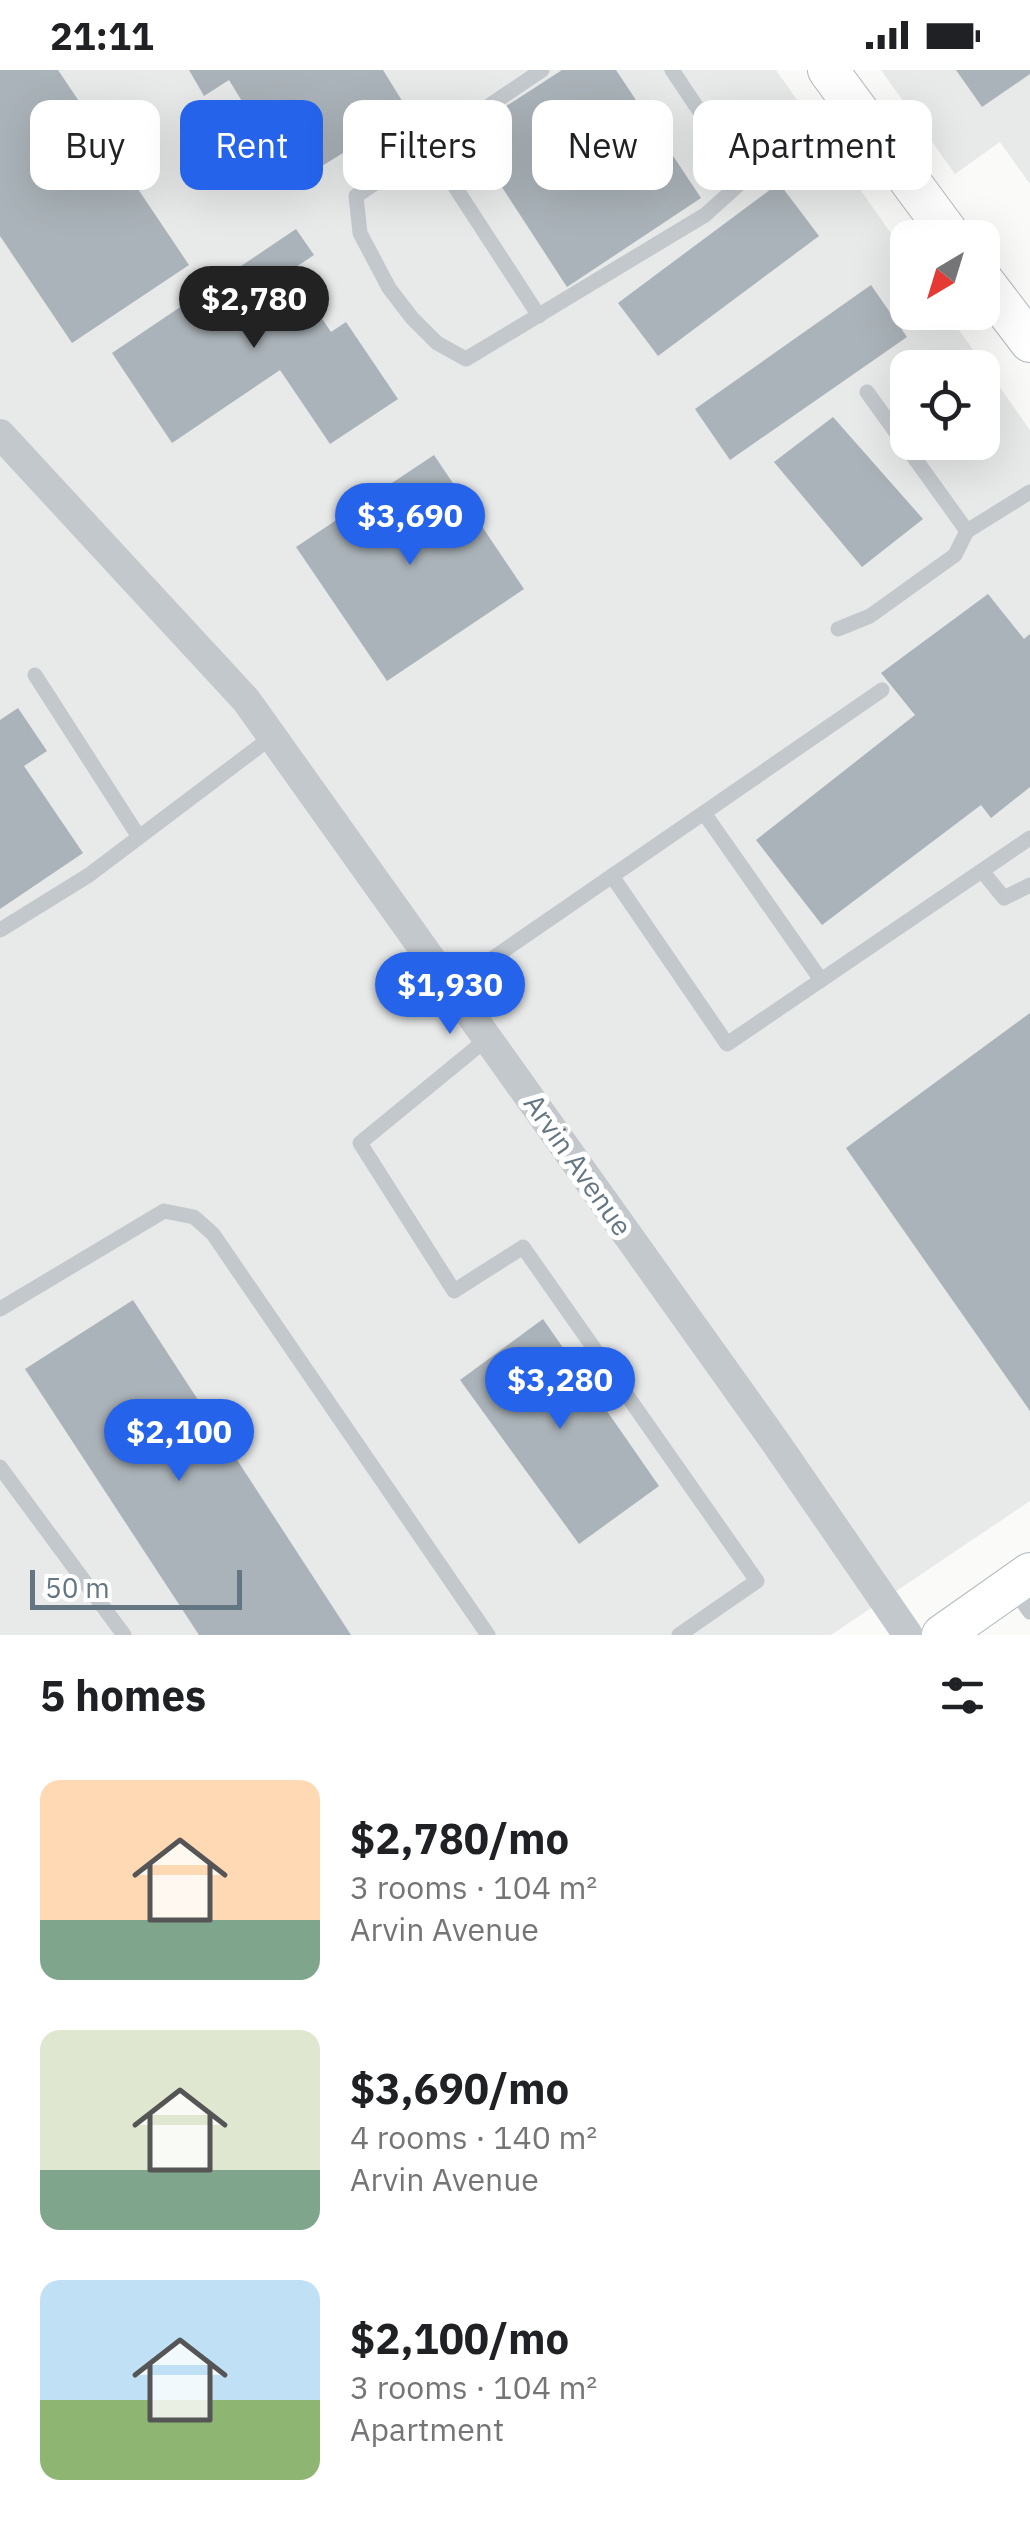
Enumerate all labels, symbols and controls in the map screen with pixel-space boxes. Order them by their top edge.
text: 21:11 [50,11,154,60]
chip: Buy [30,100,160,190]
chip: Rent [180,100,323,190]
chip: Filters [343,100,512,190]
chip: New [532,100,673,190]
chip: Apartment [693,100,932,190]
north arrow [890,220,1000,330]
map controls [890,220,1000,460]
pin: $2,780 [173,266,335,351]
text: $2,780 [201,277,307,319]
button: locate [890,350,1000,460]
pin: $3,690 [329,483,491,568]
text: $3,690 [357,494,463,536]
pin: $1,930 [369,952,531,1037]
text: $1,930 [397,963,503,1005]
street label: Arvin Avenue [516,1086,641,1243]
pin: $3,280 [479,1347,641,1432]
text: $3,280 [507,1358,613,1400]
pin: $2,100 [98,1399,260,1484]
text: $2,100 [126,1410,232,1452]
scale bar [30,1565,242,1610]
text: 50 m [45,1569,110,1606]
text: 5 homes [40,1668,206,1723]
icon: filters [935,1668,990,1723]
text: $2,780/mo [350,1811,569,1866]
icon: home [120,1820,240,1940]
text: 3 rooms · 104 m² [350,1866,597,1908]
text: Arvin Avenue [350,1908,539,1950]
text: $3,690/mo [350,2061,569,2116]
icon: home [120,2070,240,2190]
text: 4 rooms · 140 m² [350,2116,597,2158]
text: Arvin Avenue [350,2158,539,2200]
text: $2,100/mo [350,2311,569,2366]
icon: home [120,2320,240,2440]
text: 3 rooms · 104 m² [350,2366,597,2408]
text: Apartment [350,2408,504,2450]

